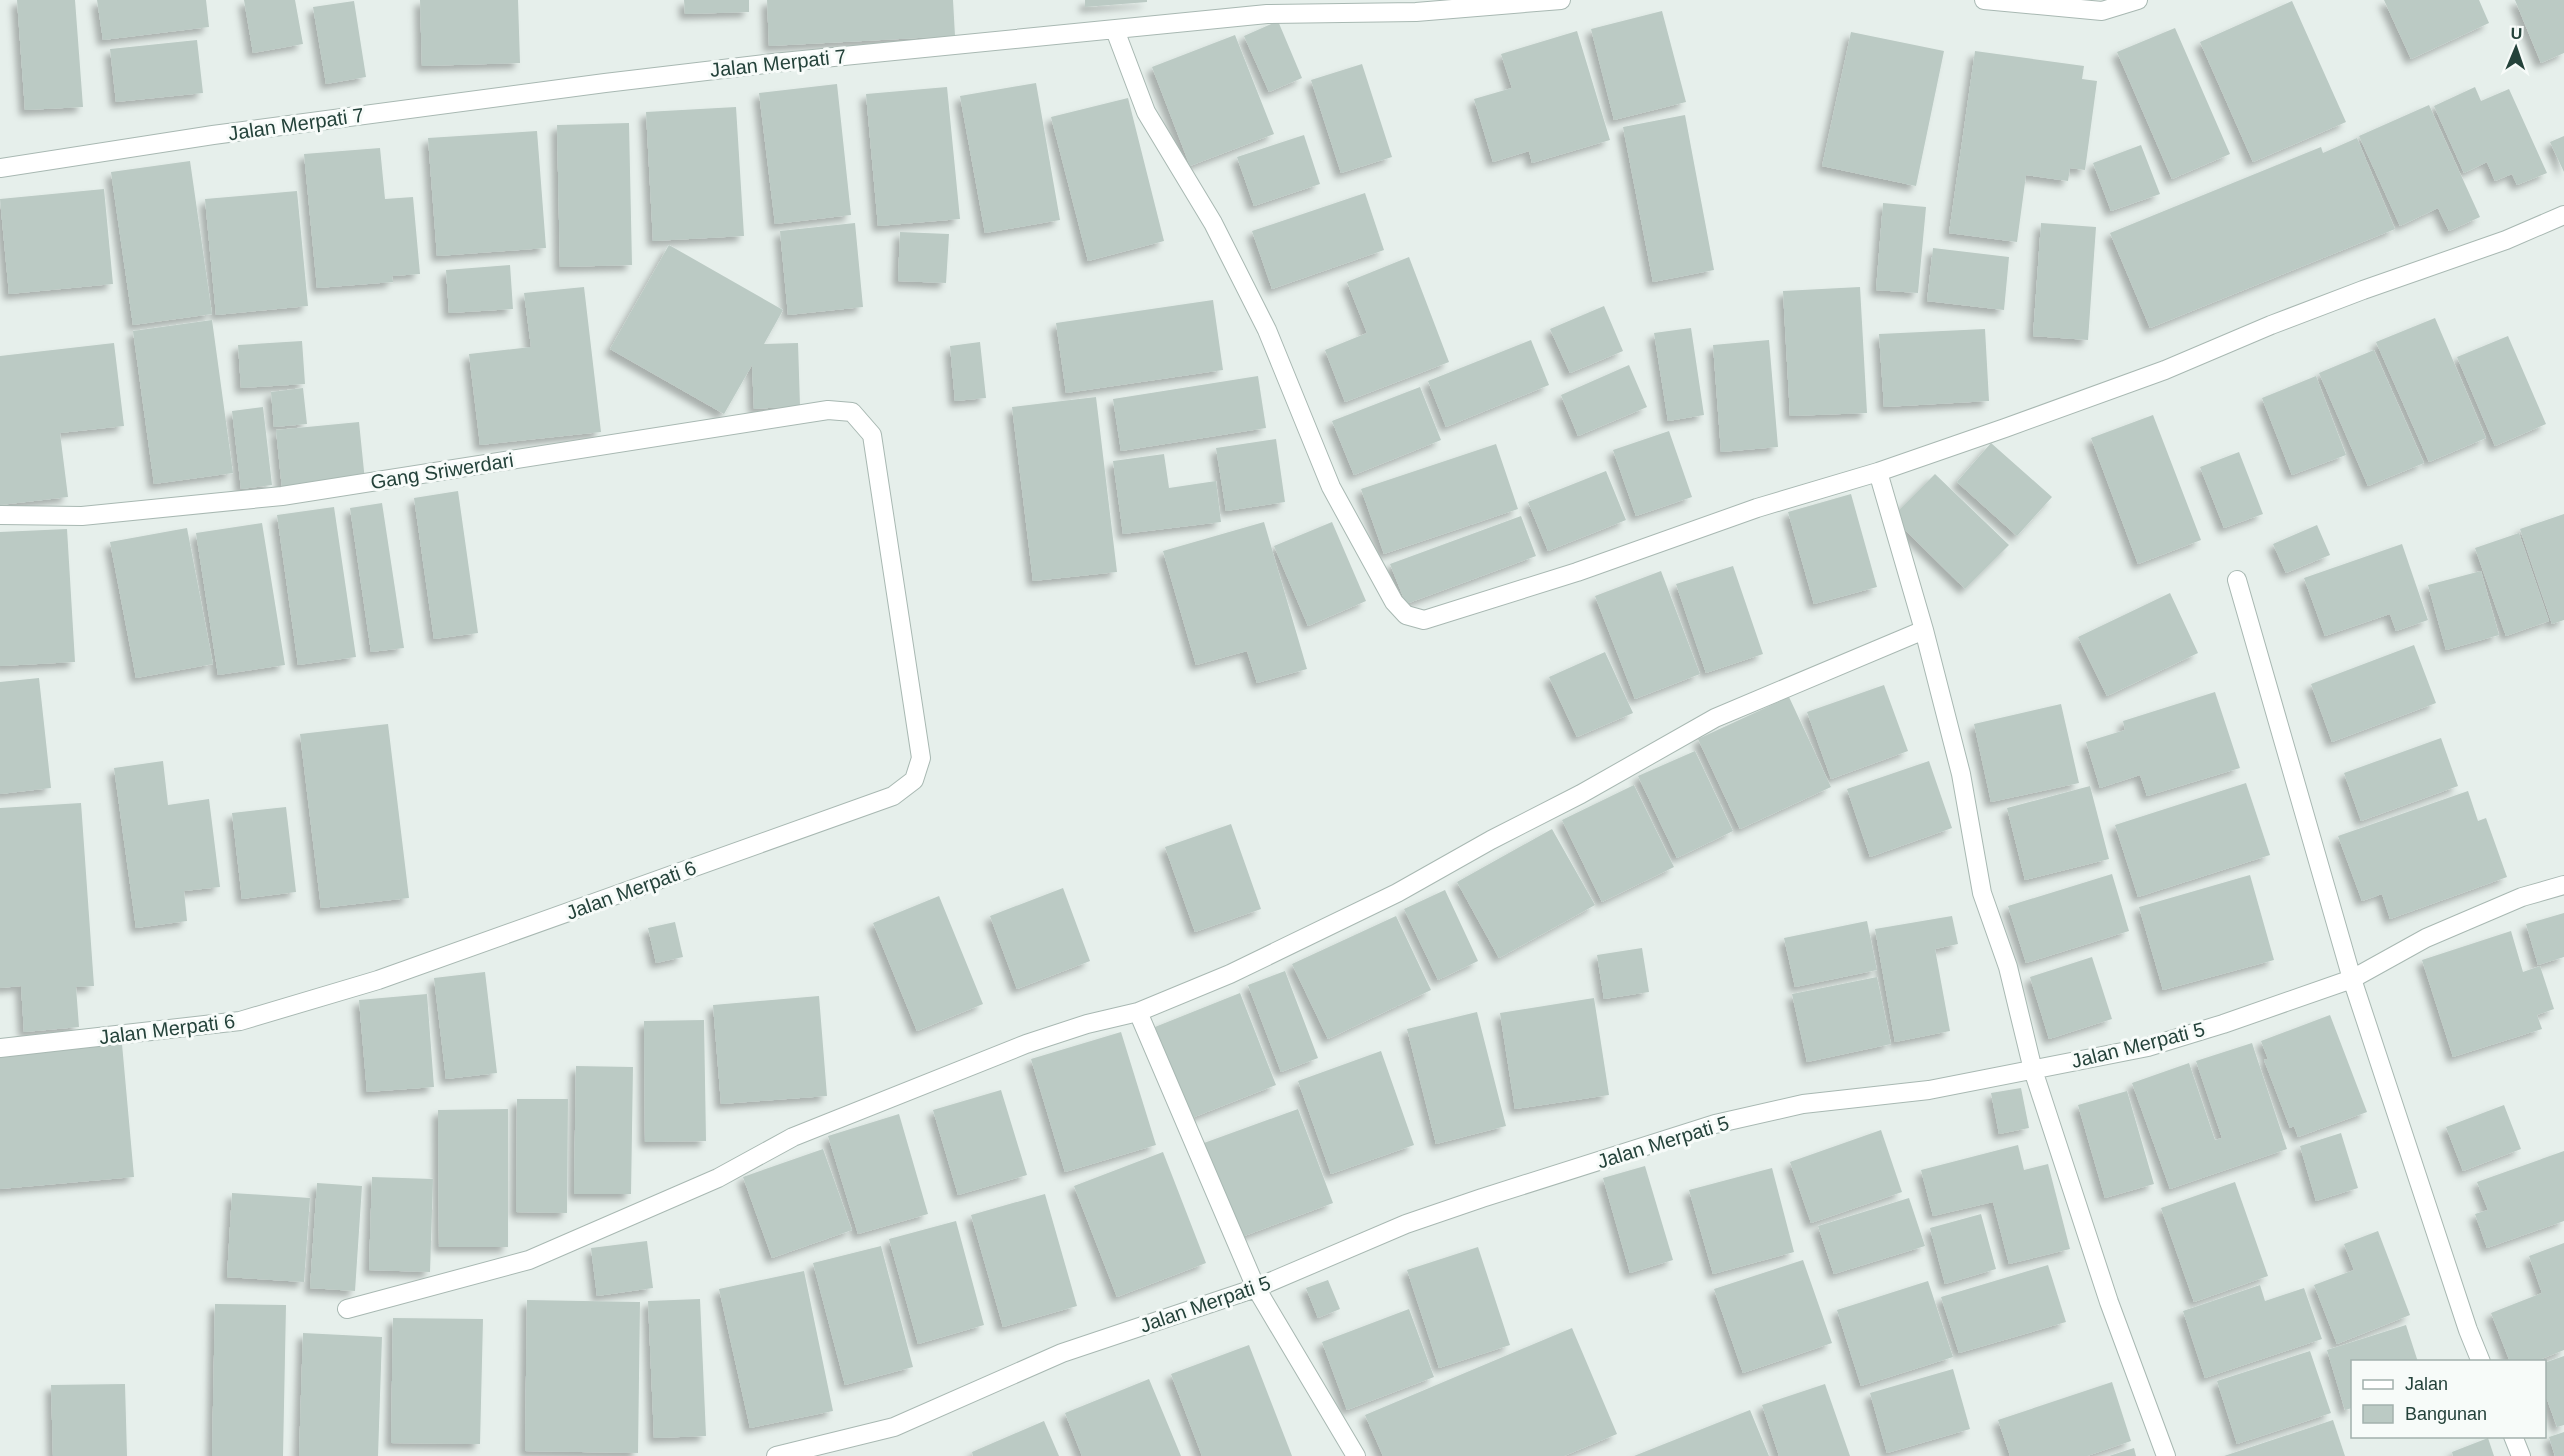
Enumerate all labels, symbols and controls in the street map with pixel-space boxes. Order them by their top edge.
north arrow [2486,18,2546,78]
text: U [2510,25,2523,42]
street label: Jalan Merpati 7 [709,45,847,81]
street label: Jalan Merpati 7 [227,104,365,144]
street label: Gang Sriwerdari [369,449,515,493]
street label: Jalan Merpati 6 [563,856,699,924]
street label: Jalan Merpati 6 [98,1010,236,1048]
street label: Jalan Merpati 5 [2069,1018,2207,1072]
street label: Jalan Merpati 5 [1594,1111,1732,1173]
street label: Jalan Merpati 5 [1137,1271,1273,1337]
legend [2351,1360,2546,1438]
text: Jalan [2405,1374,2448,1394]
text: Bangunan [2405,1404,2487,1424]

